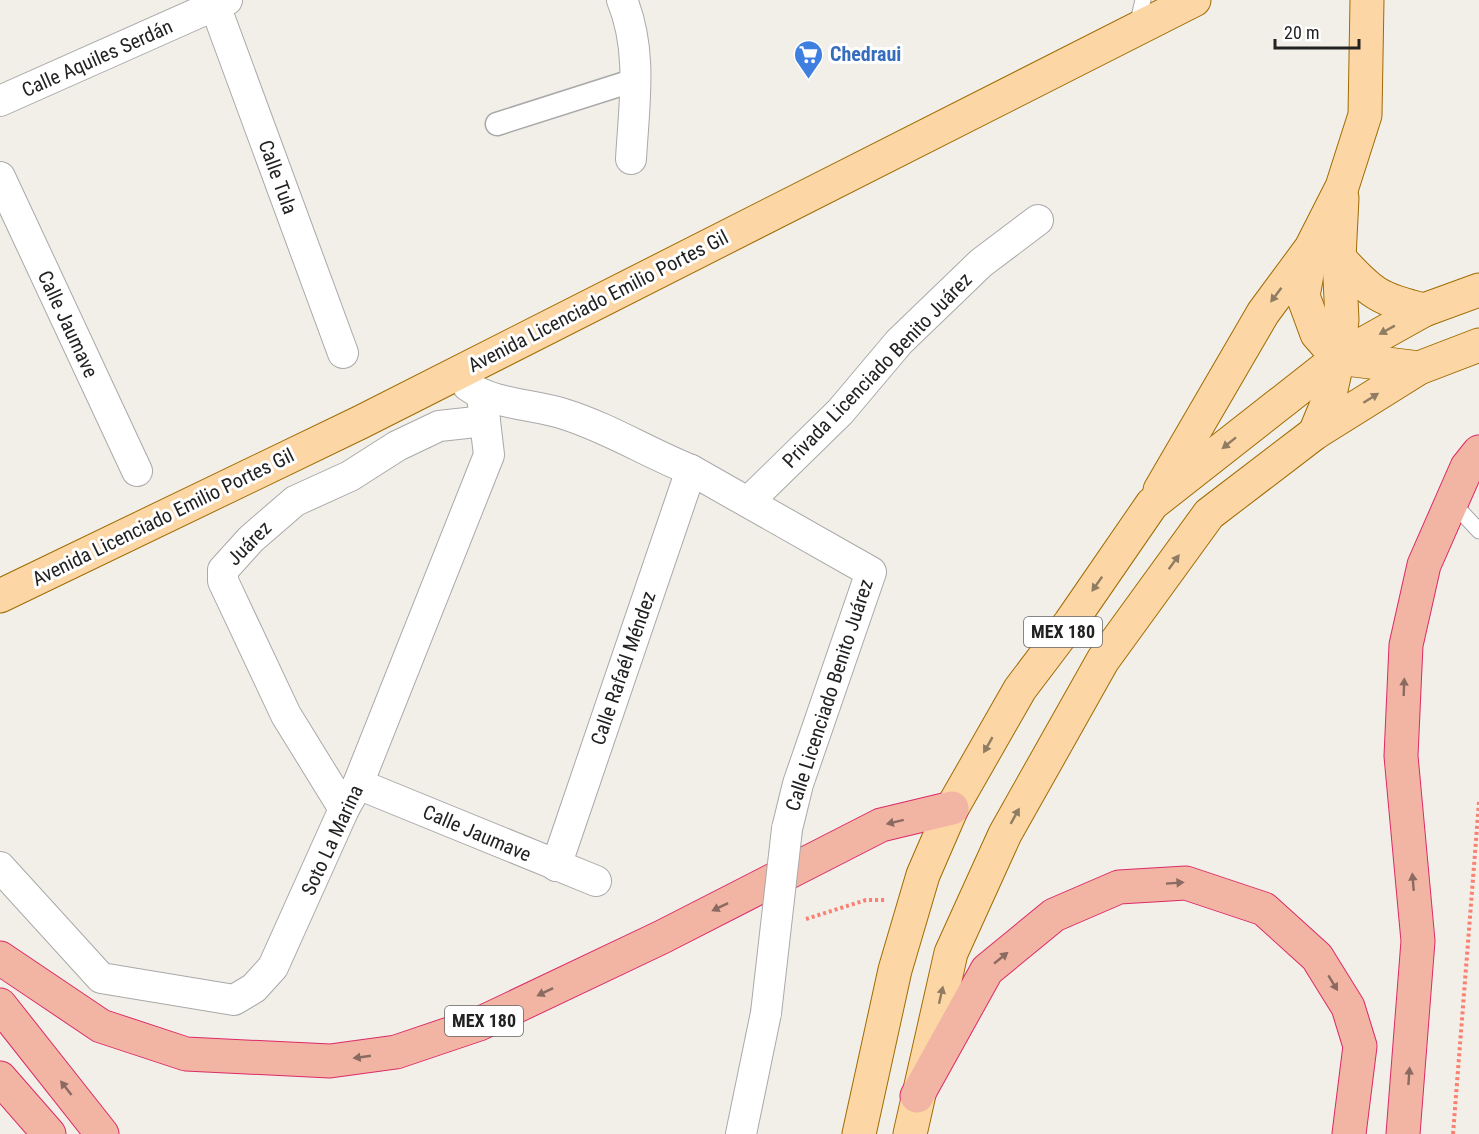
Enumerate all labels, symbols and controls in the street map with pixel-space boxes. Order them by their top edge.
scale bar [1275,12,1359,50]
street label: Calle Aquiles Serdán [18,14,176,102]
text: 20 m [1284,22,1319,43]
supermarket icon: Chedraui [793,38,825,80]
place label: Chedraui [830,42,901,66]
street label: Calle Tula [254,137,302,217]
street label: Avenida Licenciado Emilio Portes Gil [464,225,732,377]
street label: Calle Jaumave [33,267,103,381]
street label: Privada Licenciado Benito Juárez [777,267,977,473]
one-way arrow [1271,287,1283,302]
one-way arrow [1378,325,1395,335]
one-way arrow [1363,393,1379,404]
one-way arrow [1221,437,1237,450]
street label: Avenida Licenciado Emilio Portes Gil [28,443,298,591]
street label: Juárez [222,516,276,570]
one-way arrow [1168,554,1180,570]
one-way arrow [1091,575,1103,591]
street label: Calle Licenciado Benito Juárez [780,576,878,814]
street label: Calle Rafaél Méndez [585,588,661,748]
road number: MEX 180 [1024,617,1102,647]
one-way arrow [1400,678,1409,697]
one-way arrow [983,737,993,754]
street label: Soto La Marina [296,781,368,899]
street label: Calle Jaumave [419,799,535,867]
one-way arrow [1010,807,1020,824]
one-way arrow [886,817,904,827]
one-way arrow [1408,872,1418,891]
one-way arrow [1166,879,1185,888]
one-way arrow [712,903,729,912]
one-way arrow [993,951,1009,964]
one-way arrow [1328,975,1338,992]
one-way arrow [936,986,946,1004]
one-way arrow [536,987,554,997]
road number: MEX 180 [445,1006,523,1036]
one-way arrow [352,1052,371,1061]
one-way arrow [1404,1066,1413,1085]
one-way arrow [59,1080,72,1096]

